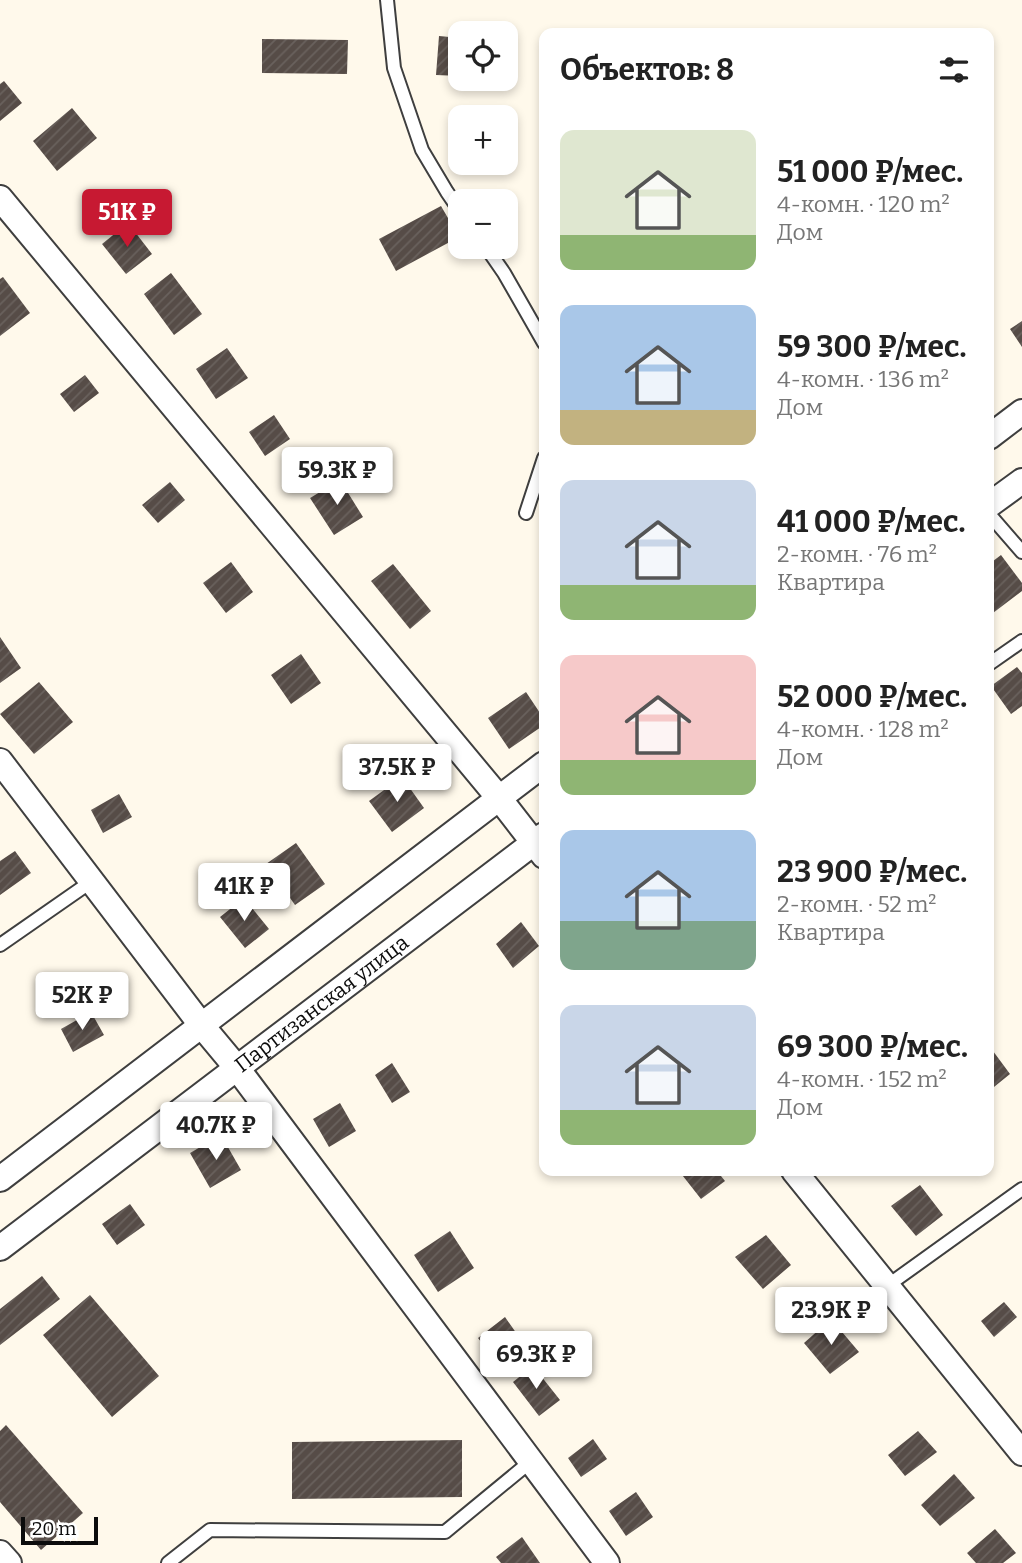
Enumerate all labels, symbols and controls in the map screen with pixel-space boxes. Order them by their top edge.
map controls [448,21,518,259]
button: locate [448,21,518,91]
icon: filters [935,51,973,89]
text: Объектов: 8 [560,52,734,88]
button: + [448,105,518,175]
text: 51 000 ₽/мес. [777,154,963,190]
icon: home [616,158,700,242]
button: − [448,189,518,259]
pin: 51K ₽ [78,190,176,249]
text: 4-комн. · 120 m² [777,190,950,218]
text: 51K ₽ [98,198,156,226]
text: Дом [777,218,823,246]
text: 59 300 ₽/мес. [777,329,966,365]
icon: home [616,333,700,417]
text: 4-комн. · 136 m² [777,365,949,393]
text: Дом [777,393,823,421]
pin: 59.3K ₽ [272,448,402,507]
text: 59.3K ₽ [298,456,376,484]
text: 41 000 ₽/мес. [777,504,966,540]
icon: home [616,508,700,592]
text: 2-комн. · 76 m² [777,540,937,568]
text: Квартира [777,568,885,596]
text: 52 000 ₽/мес. [777,679,967,715]
icon: home [616,683,700,767]
text: 4-комн. · 128 m² [777,715,949,743]
text: Дом [777,743,823,771]
pin: 37.5K ₽ [332,744,462,804]
text: 37.5K ₽ [358,753,436,781]
text: 23 900 ₽/мес. [777,854,967,890]
icon: home [616,858,700,942]
pin: 41K ₽ [195,864,293,923]
text: 41K ₽ [214,872,274,900]
text: 2-комн. · 52 m² [777,890,937,918]
text: Квартира [777,918,885,946]
street label: Партизанская улица [230,929,414,1078]
pin: 52K ₽ [33,972,131,1032]
text: 52K ₽ [52,981,113,1009]
text: 69 300 ₽/мес. [777,1029,968,1065]
icon: home [616,1033,700,1117]
text: 4-комн. · 152 m² [777,1065,947,1093]
text: Дом [777,1093,823,1121]
pin: 40.7K ₽ [151,1102,281,1162]
text: 40.7K ₽ [176,1111,256,1139]
pin: 23.9K ₽ [766,1288,896,1347]
text: 23.9K ₽ [791,1296,871,1324]
pin: 69.3K ₽ [471,1332,601,1391]
text: 69.3K ₽ [496,1340,576,1368]
scale bar [21,1514,98,1546]
text: 20 m [32,1517,76,1540]

